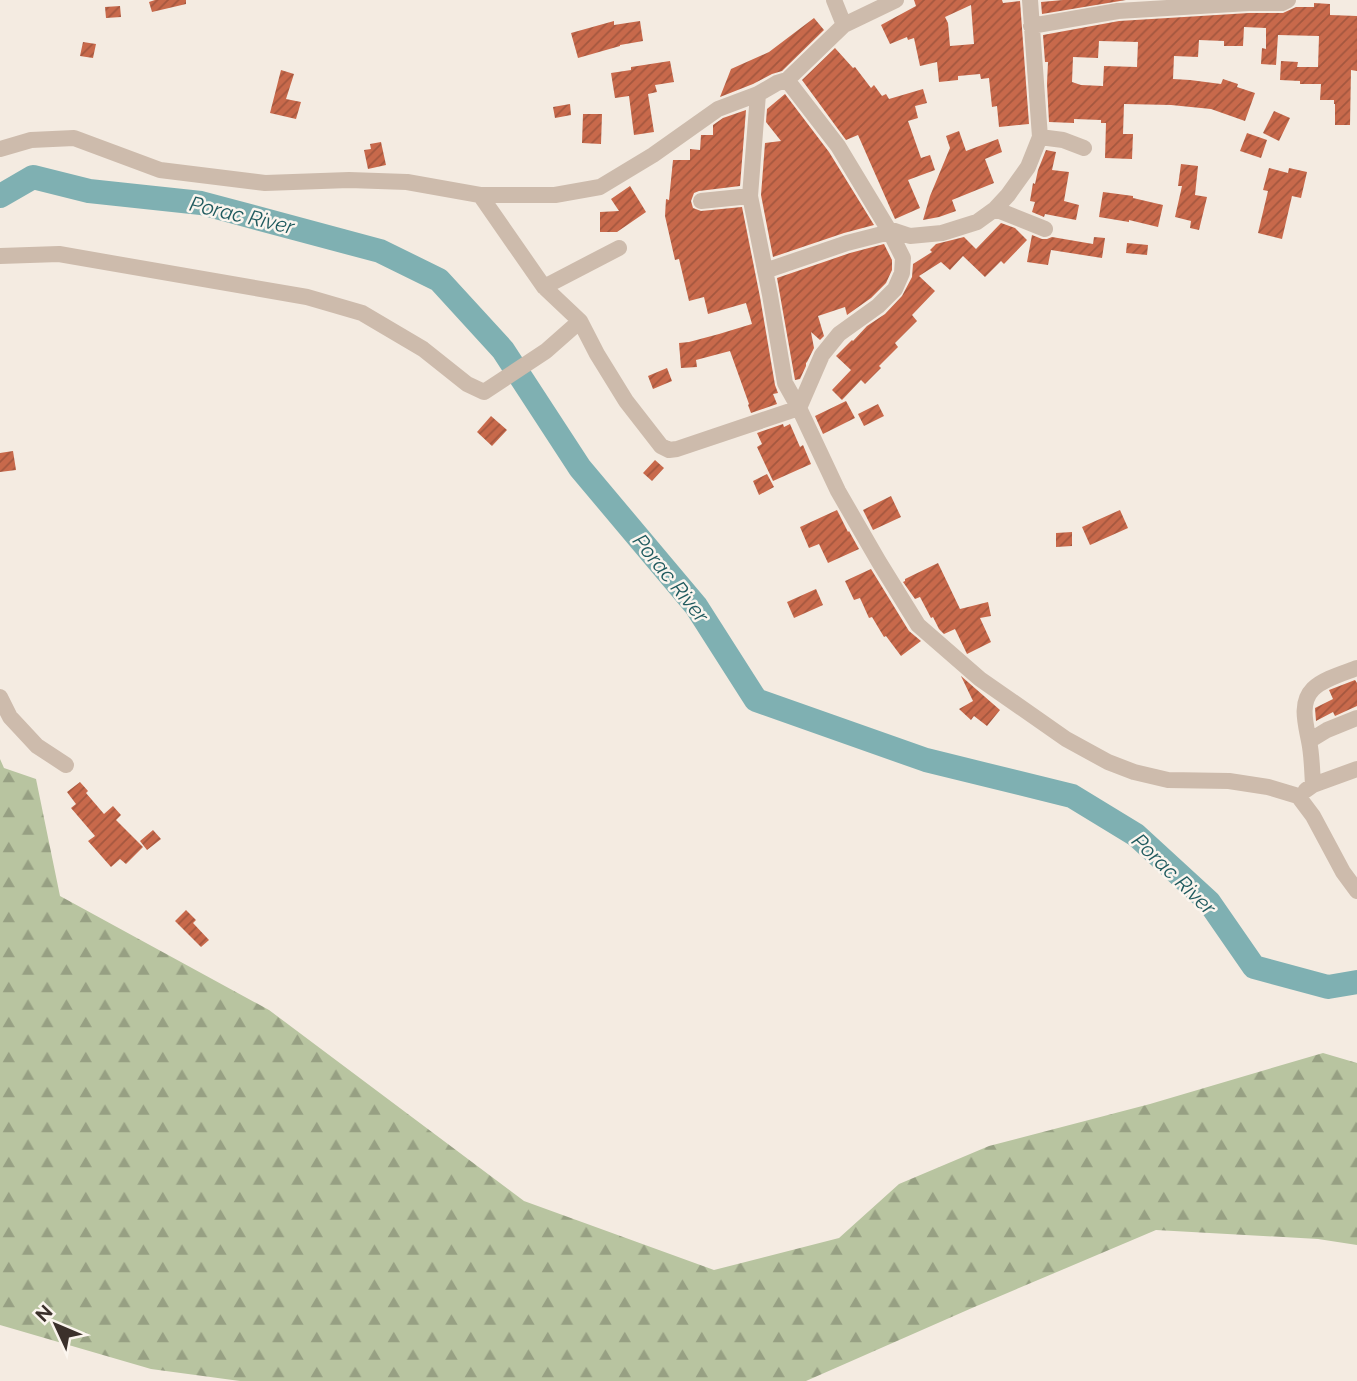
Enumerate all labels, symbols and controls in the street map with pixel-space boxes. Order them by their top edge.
water label: Porac River [187,191,297,239]
water label: Porac River [628,529,715,628]
water label: Porac River [1127,828,1222,921]
north arrow [21,1290,91,1360]
text: N [31,1300,57,1326]

